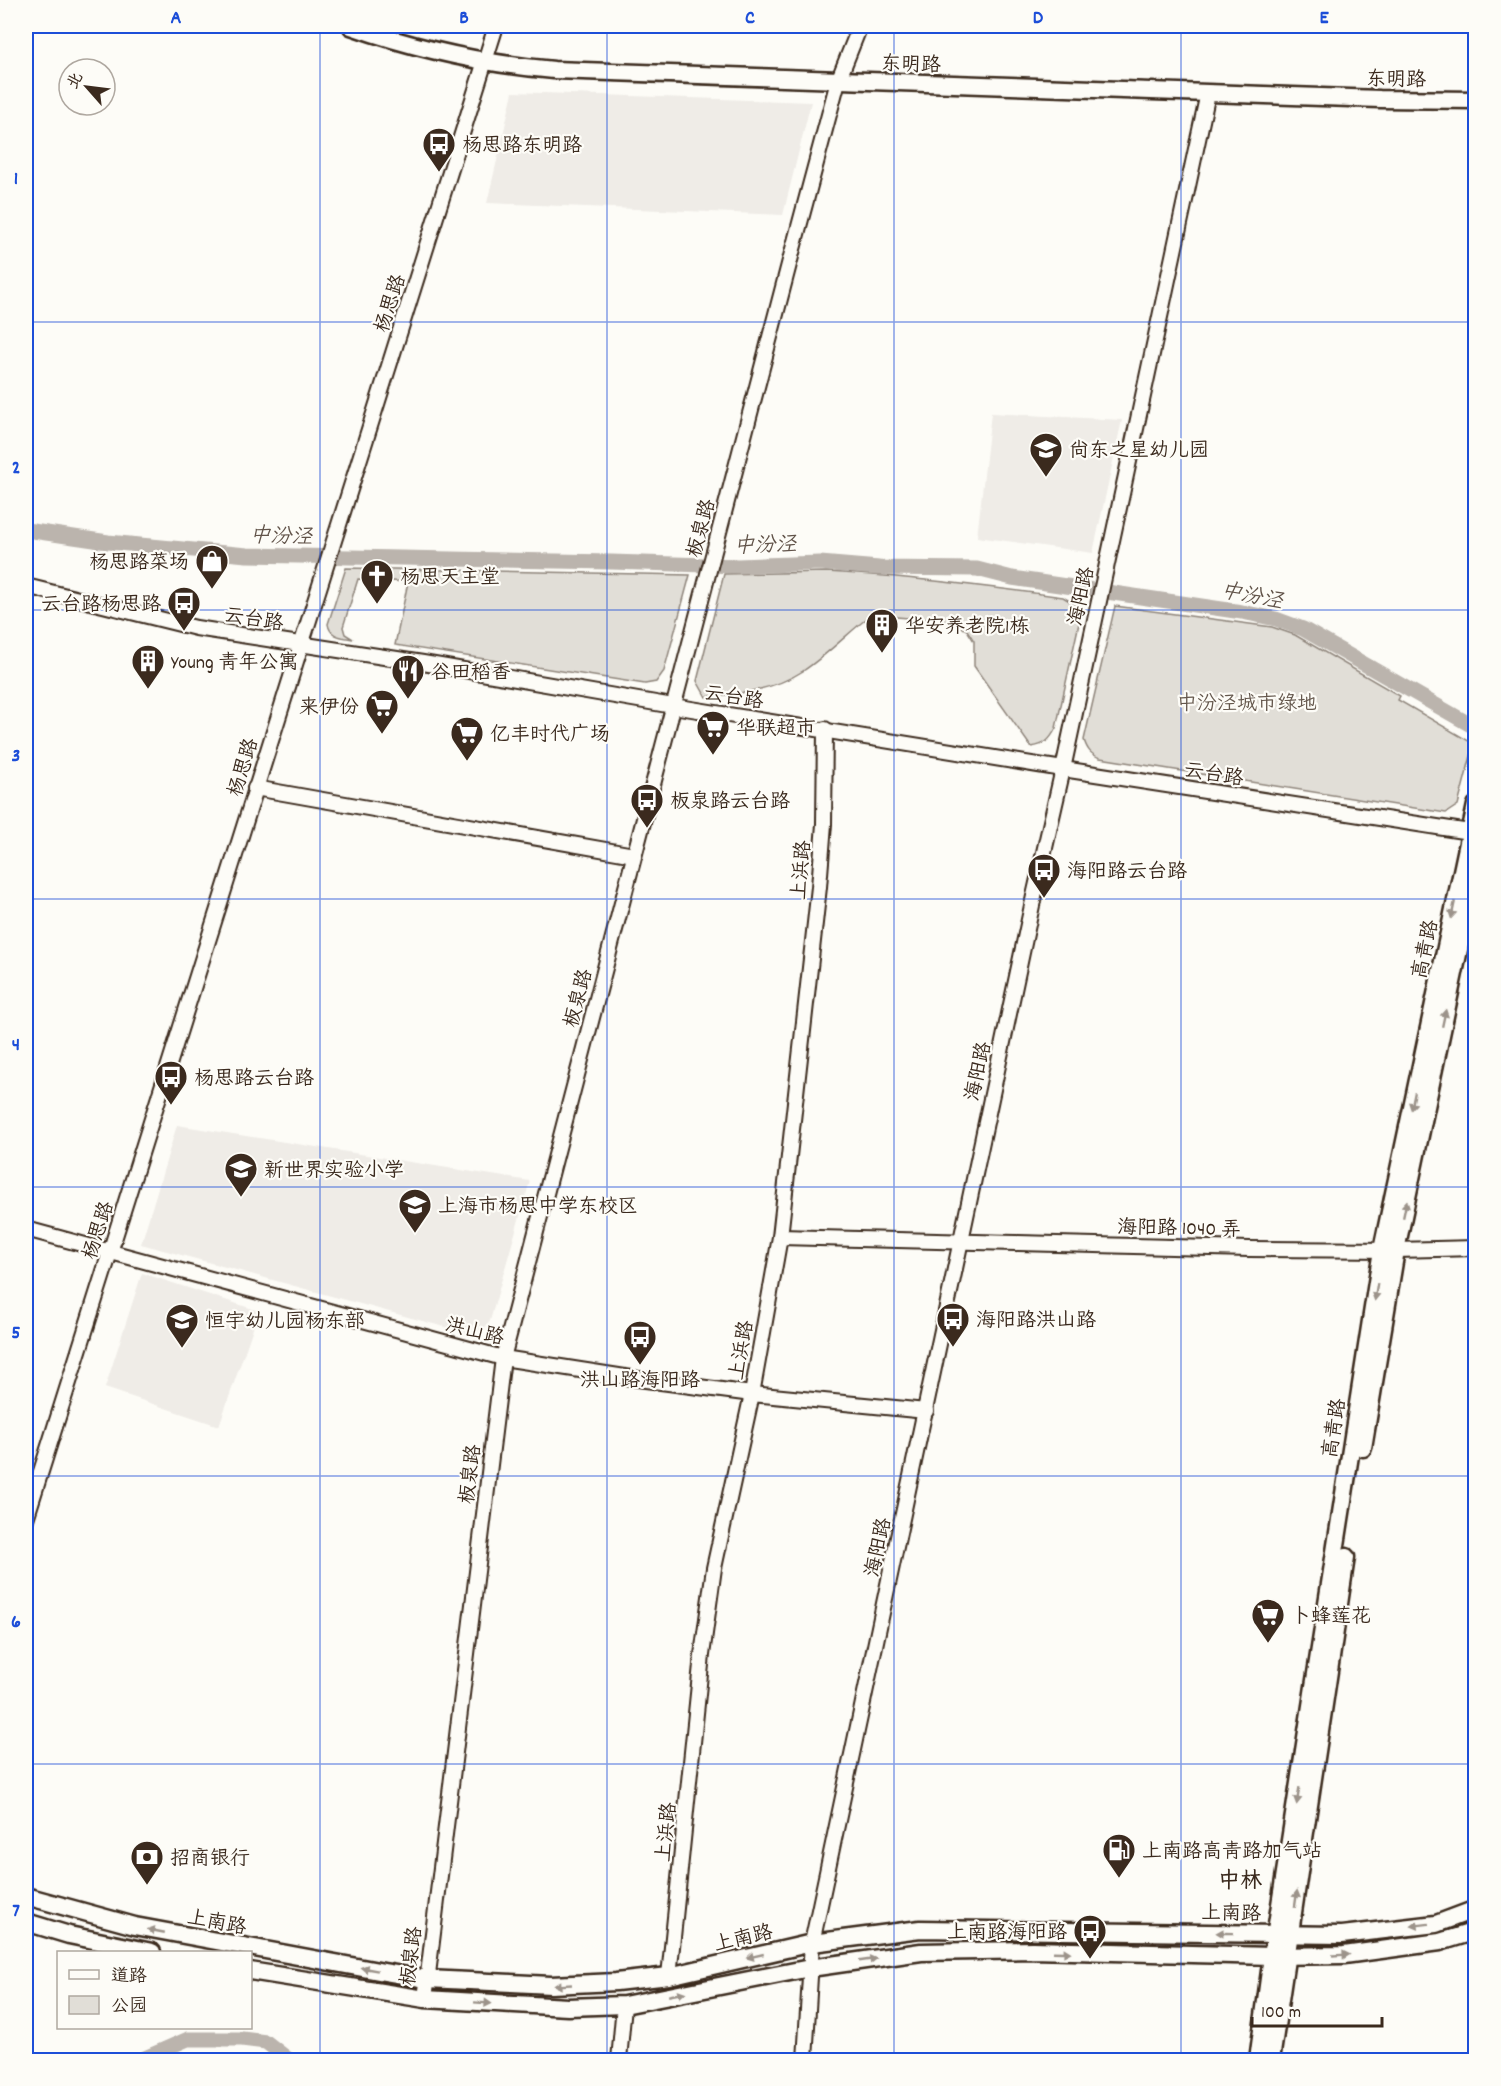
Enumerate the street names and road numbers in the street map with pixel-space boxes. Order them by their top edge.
street label: 东明路 [880,51,942,81]
street label: 东明路 [1366,66,1427,96]
street label: 杨思路 [369,270,415,337]
street label: 板泉路 [682,495,724,561]
street label: 海阳路 [1063,563,1103,629]
street label: 云台路 [222,602,286,640]
street label: 云台路 [702,680,766,718]
street label: 杨思路 [223,734,267,801]
street label: 云台路 [1182,757,1246,795]
street label: 上浜路 [786,838,820,901]
street label: 高青路 [1407,916,1447,982]
street label: 板泉路 [559,965,601,1031]
street label: 海阳路 [960,1038,1000,1104]
street label: 杨思路 [77,1197,123,1264]
street label: 海阳路 1040 弄 [1117,1215,1241,1245]
street label: 洪山路 [442,1312,508,1354]
street label: 上浜路 [724,1318,762,1382]
street label: 高青路 [1317,1396,1355,1460]
street label: 板泉路 [454,1442,490,1506]
street label: 海阳路 [860,1514,900,1580]
street label: 上浜路 [651,1800,685,1864]
street label: 上南路 [1201,1900,1262,1930]
street label: 上南路 [184,1904,250,1944]
street label: 上南路 [711,1919,777,1960]
street label: 板泉路 [395,1924,431,1988]

